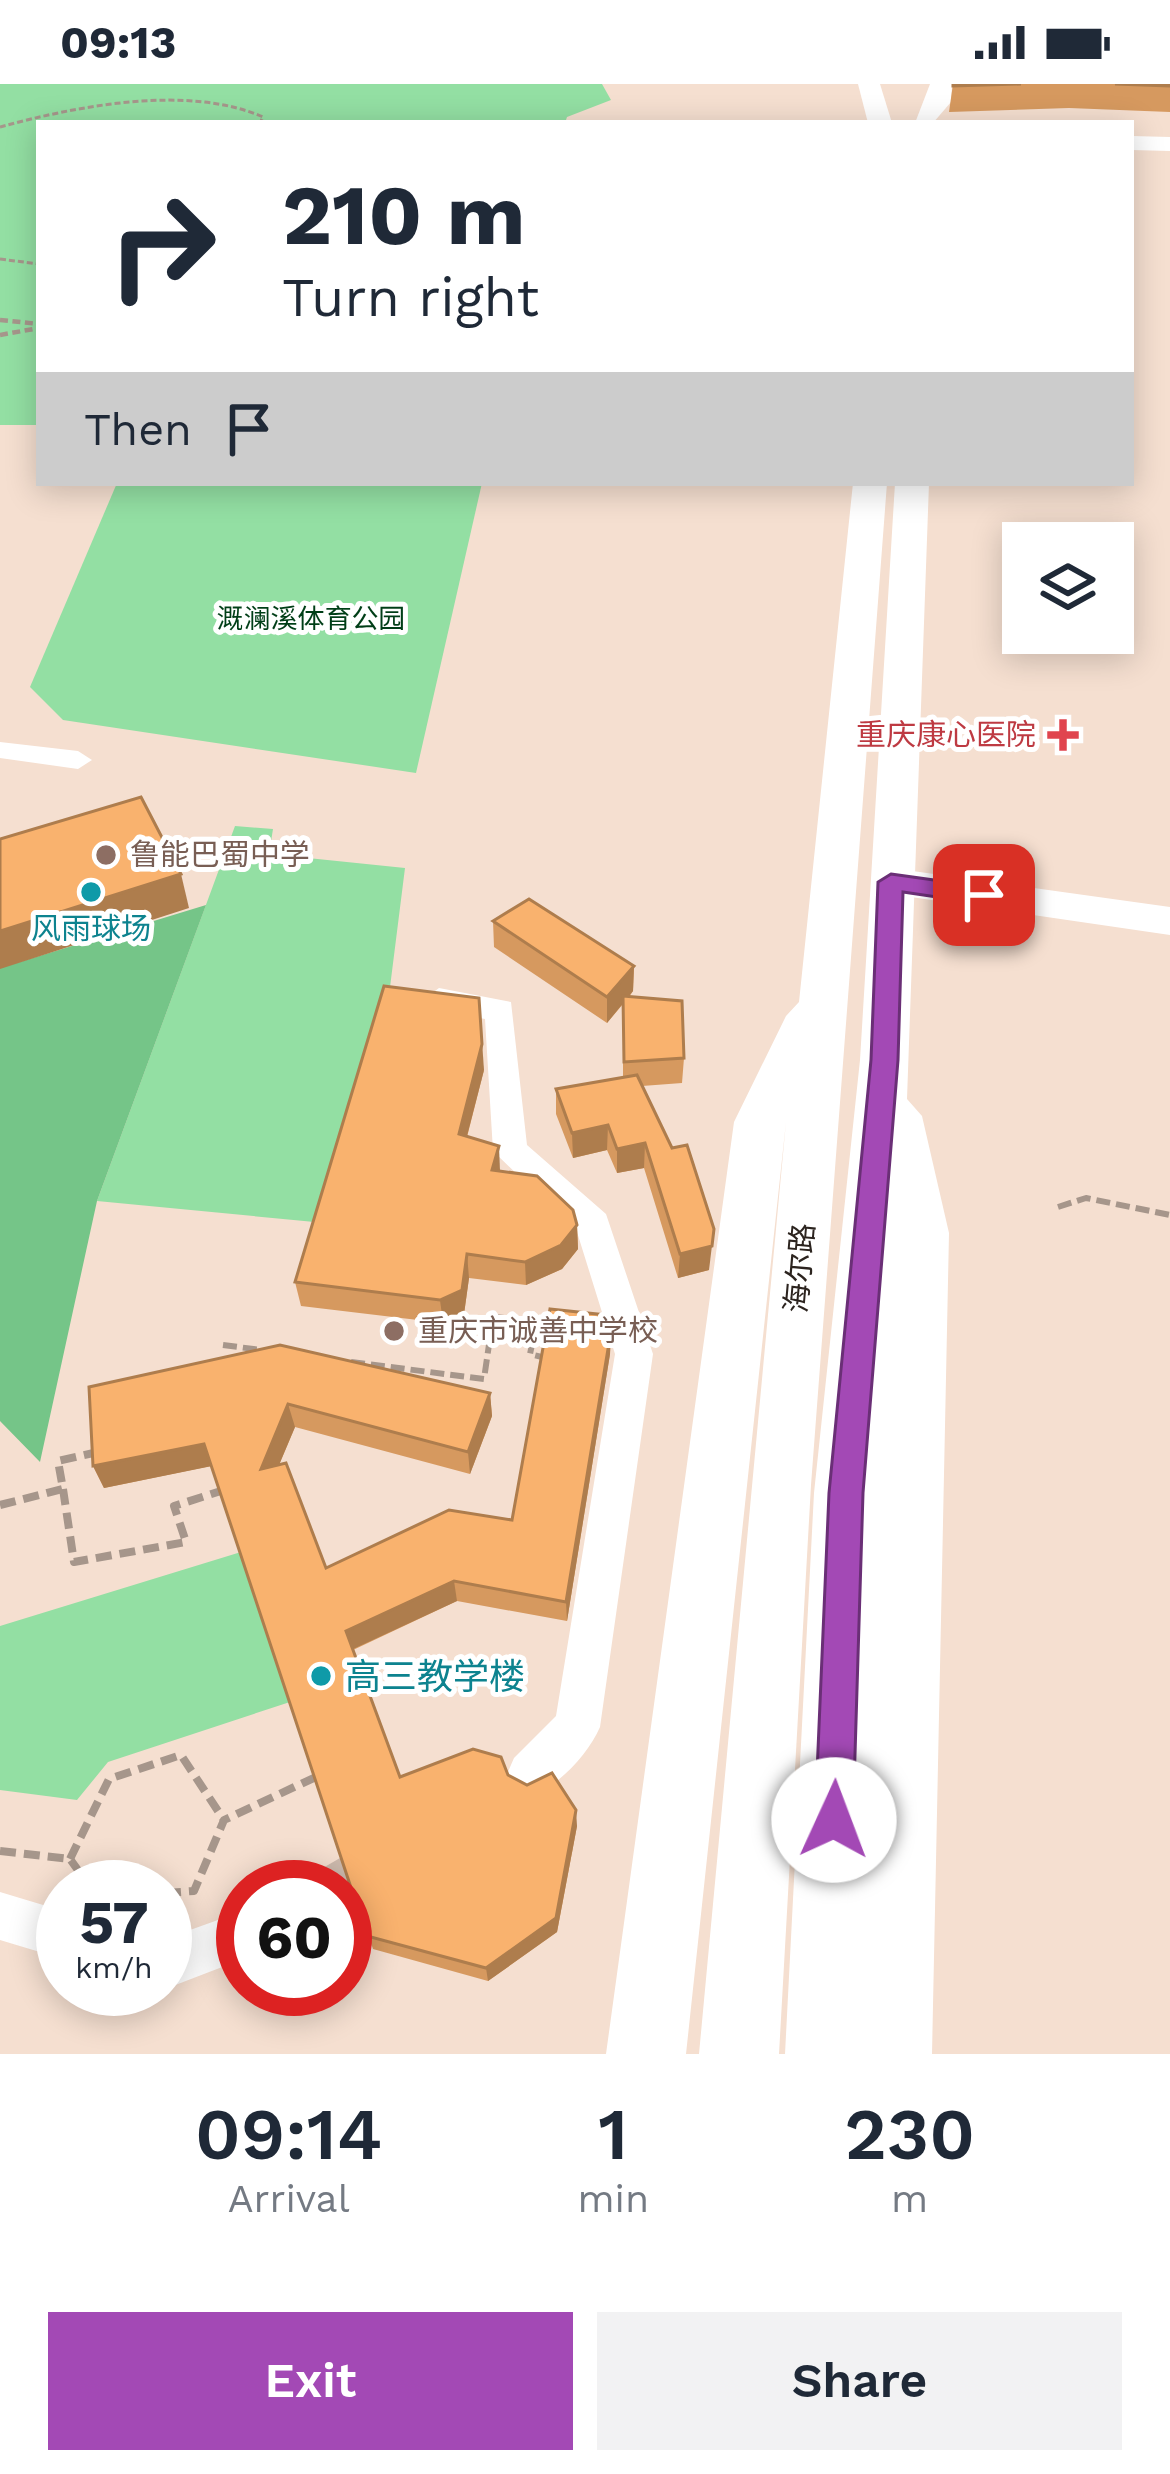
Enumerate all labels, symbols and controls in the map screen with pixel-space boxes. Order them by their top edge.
text: 09:13 [60,16,176,69]
text: 210 m [282,166,525,264]
icon: right [84,168,240,324]
text: Turn right [282,266,539,329]
icon: arrive [216,396,282,462]
text: Then [84,403,192,456]
map controls [1002,522,1134,654]
button: layers [1002,522,1134,654]
park label: 溉澜溪体育公园 [217,603,406,635]
place label: 重庆康心医院 [856,717,1036,752]
marker: 重庆康心医院 [1047,719,1079,751]
place label: 鲁能巴蜀中学 [130,837,310,872]
marker: 鲁能巴蜀中学 [93,842,119,868]
pin [933,844,1035,946]
icon: arrive [951,862,1017,928]
marker: 风雨球场 [78,879,104,905]
place label: 风雨球场 [31,911,151,946]
street label: 海尔路 [778,1222,821,1314]
place label: 重庆市诚善中学校 [418,1313,658,1348]
marker: 重庆市诚善中学校 [381,1318,407,1344]
place label: 高三教学楼 [345,1656,525,1698]
marker: 高三教学楼 [308,1663,334,1689]
position arrow [771,1757,897,1883]
speed limit sign: 60 [216,1860,372,2016]
text: 57 [79,1887,149,1958]
text: km/h [75,1950,153,1985]
text: 09:14 [195,2092,382,2176]
text: 1 [598,2092,628,2176]
text: 230 [844,2092,975,2176]
text: Arrival [228,2176,350,2221]
text: min [577,2176,649,2221]
text: m [891,2176,928,2221]
button: Exit [48,2312,573,2450]
button: Share [597,2312,1122,2450]

